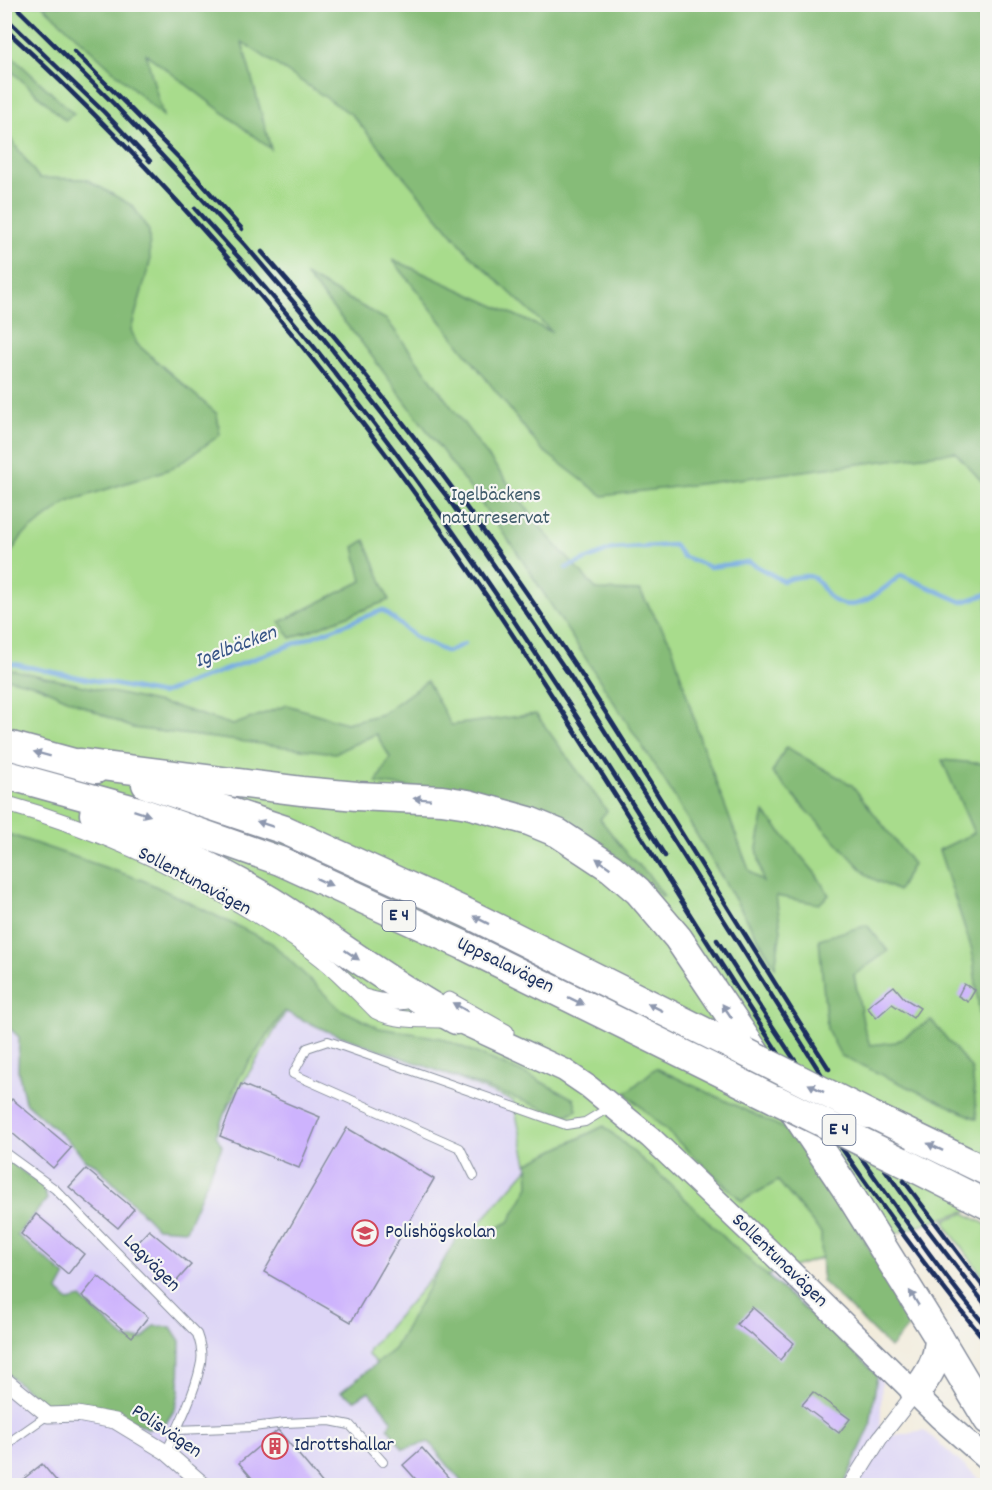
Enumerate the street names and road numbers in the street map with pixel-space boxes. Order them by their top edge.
street label: Sollentunavägen [132,840,256,924]
road number: E 4 [382,901,416,931]
street label: Uppsalavägen [452,930,558,1002]
road number: E 4 [822,1115,856,1145]
street label: Sollentunavägen [724,1208,834,1314]
street label: Lagvägen [116,1229,186,1299]
street label: Polisvägen [125,1398,207,1466]

